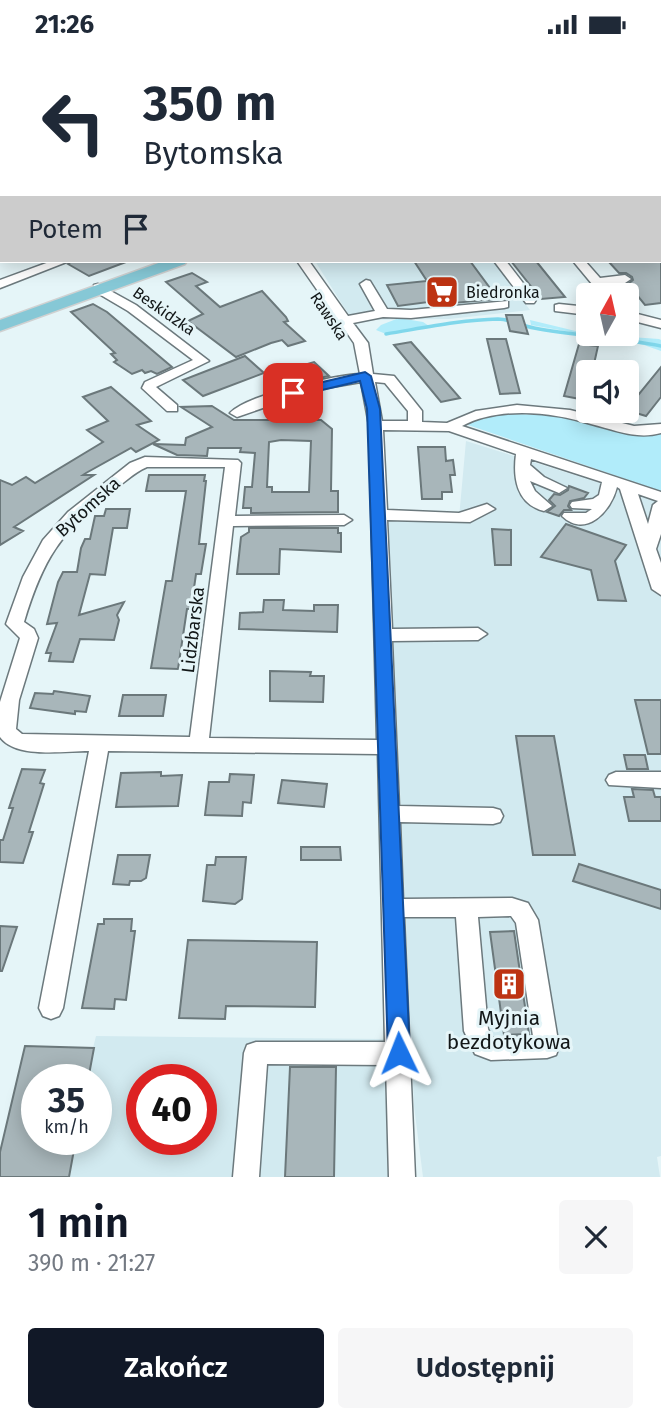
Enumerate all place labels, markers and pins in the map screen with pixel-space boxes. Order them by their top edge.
supermarket icon: Biedronka [423,273,461,311]
place label: Biedronka [466,283,540,302]
pin [263,363,323,423]
building icon: Myjnia bezdotykowa [490,965,528,1003]
place label: Myjnia bezdotykowa [447,1005,571,1055]

